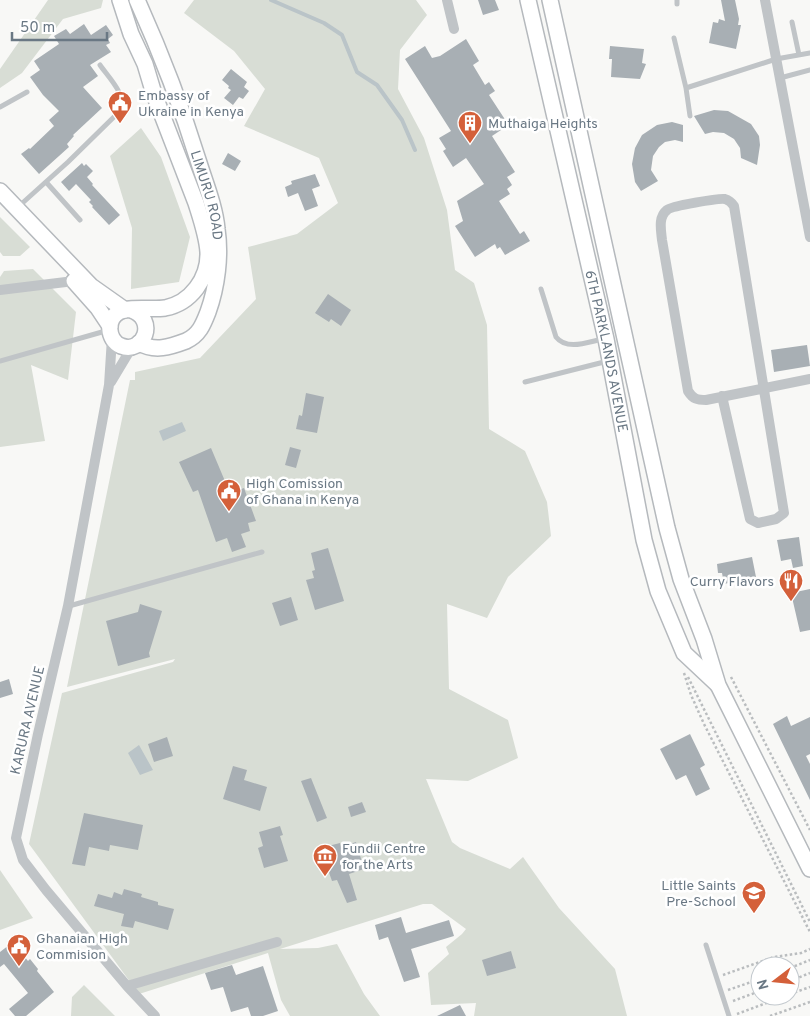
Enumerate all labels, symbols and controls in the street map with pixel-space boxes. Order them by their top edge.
scale bar [12,10,108,42]
text: 50 m [20,19,55,38]
place label: Embassy of Ukraine in Kenya [138,88,244,121]
public building icon: Embassy of Ukraine in Kenya [107,90,133,124]
building icon: Muthaiga Heights [457,110,483,144]
place label: Muthaiga Heights [488,116,598,133]
street label: LIMURU ROAD [186,149,225,241]
street label: 6TH PARKLANDS AVENUE [580,269,630,434]
place label: High Comission of Ghana in Kenya [246,476,359,509]
public building icon: High Comission of Ghana in Kenya [216,478,242,512]
restaurant icon: Curry Flavors [778,568,804,602]
place label: Curry Flavors [690,574,774,591]
street label: KARURA AVENUE [8,664,49,776]
place label: Fundii Centre for the Arts [342,841,426,874]
museum icon: Fundii Centre for the Arts [312,843,338,877]
place label: Little Saints Pre-School [661,878,736,911]
school or university icon: Little Saints Pre-School [741,880,767,914]
place label: Ghanaian High Commision [36,931,128,964]
public building icon: Ghanaian High Commision [6,933,32,967]
north arrow [750,956,800,1006]
text: N [754,977,774,991]

